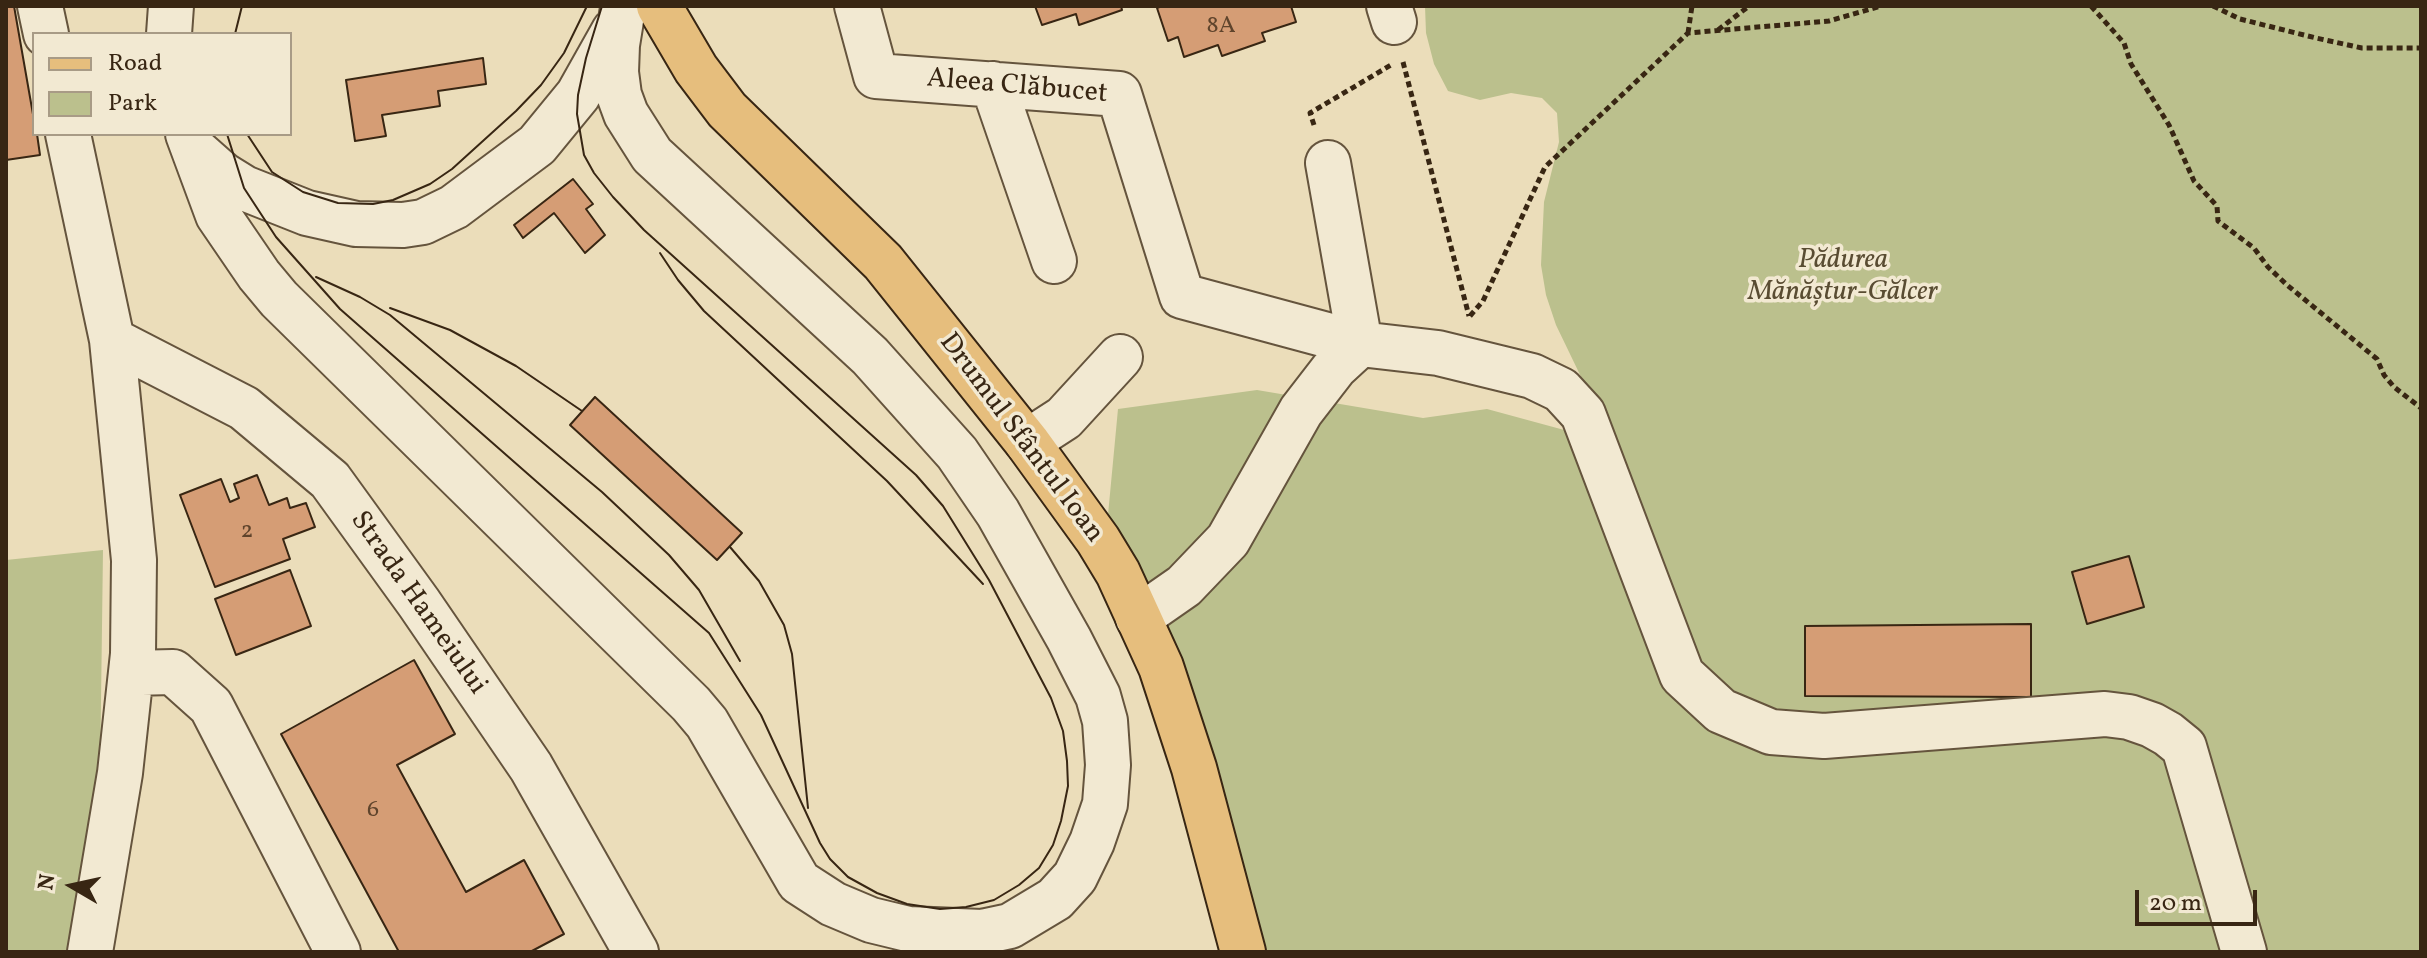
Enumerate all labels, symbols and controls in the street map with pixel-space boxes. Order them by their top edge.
house number: 8A [1206,14,1236,42]
legend [32,32,292,136]
text: Road [108,47,162,81]
street label: Aleea Clăbucet [925,63,1109,113]
text: Park [108,87,157,121]
park label: Pădurea Mănăștur-Gălcer [1748,245,1938,311]
street label: Drumul Sfântul Ioan [930,328,1110,550]
street label: Strada Hameiului [341,506,493,702]
house number: 2 [241,519,253,547]
house number: 6 [367,798,379,826]
north arrow [32,846,112,926]
text: N [31,872,64,892]
scale bar [2139,874,2261,924]
text: 20 m [2149,887,2202,921]

